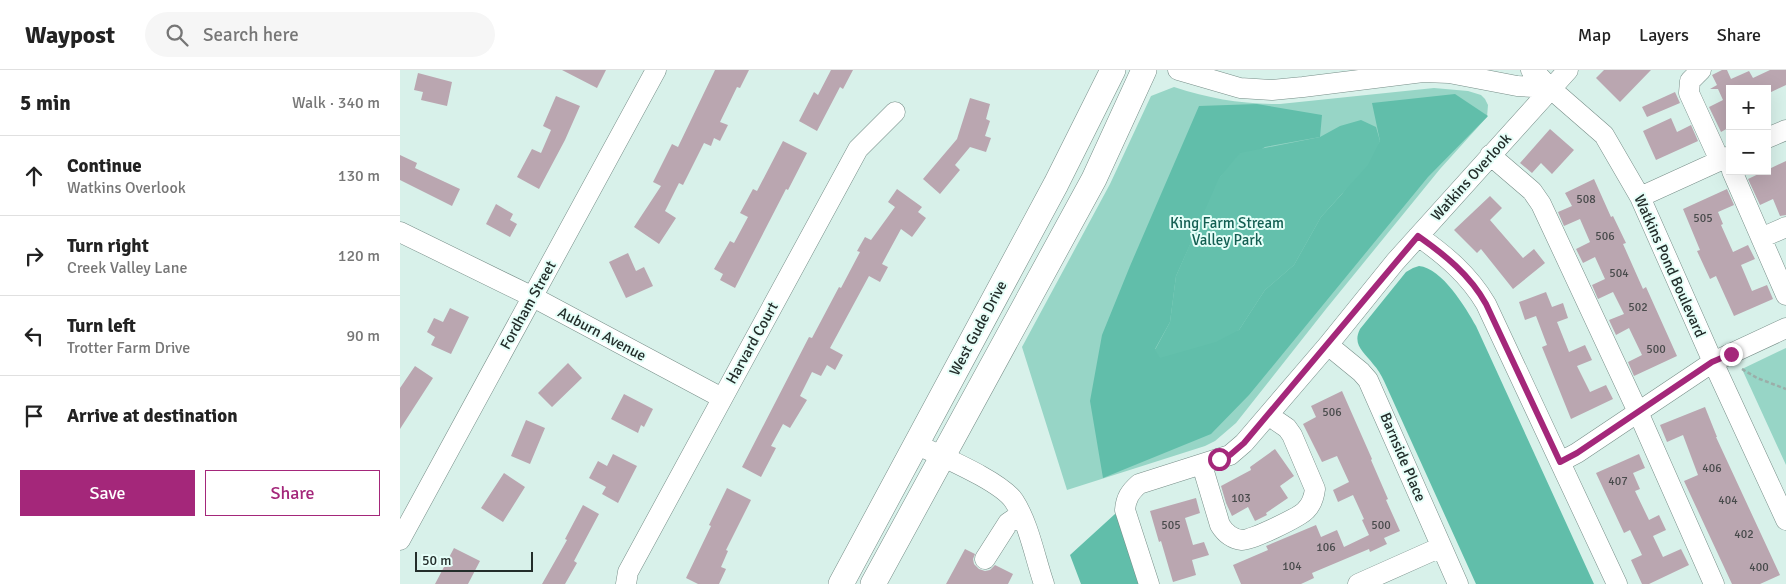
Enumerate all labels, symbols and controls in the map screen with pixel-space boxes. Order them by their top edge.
search box [145,12,495,57]
text: Waypost [25,20,115,50]
icon: search [163,21,191,49]
text: Search here [203,23,299,47]
text: Map [1578,24,1611,46]
text: Layers [1639,24,1689,46]
text: Share [1717,24,1761,46]
map controls [1726,85,1771,175]
button: + [1726,85,1771,130]
text: 5 min [20,90,71,116]
text: Walk · 340 m [292,93,380,113]
street label: Watkins Overlook [1427,129,1515,224]
button: − [1726,130,1771,175]
text: Continue [67,154,142,178]
icon: ahead [20,162,48,190]
text: 130 m [338,166,380,186]
text: Watkins Overlook [67,178,186,198]
house number: 508 [1576,192,1596,207]
street label: Watkins Pond Boulevard [1630,192,1710,340]
house number: 505 [1693,211,1713,226]
park label: King Farm Stream Valley Park [1170,214,1284,249]
house number: 506 [1595,229,1615,244]
text: Turn right [67,234,149,258]
icon: right [20,242,48,270]
text: 120 m [338,246,380,266]
text: Creek Valley Lane [67,258,187,278]
street label: Fordham Street [496,258,560,352]
house number: 504 [1609,266,1629,281]
street label: West Gude Drive [945,277,1011,379]
street label: Harvard Court [722,299,782,387]
house number: 502 [1628,300,1648,315]
street label: Auburn Avenue [555,303,649,365]
text: Turn left [67,314,136,338]
icon: left [20,322,48,350]
text: 90 m [346,326,380,346]
text: Trotter Farm Drive [67,338,190,358]
house number: 500 [1646,342,1666,357]
route end [1720,343,1743,366]
icon: arrive [20,402,48,430]
text: Arrive at destination [67,404,238,428]
house number: 506 [1322,405,1342,420]
street label: Barnside Place [1376,410,1430,504]
route start [1208,448,1231,471]
house number: 406 [1702,461,1722,476]
button: Save [20,470,195,516]
button: Share [205,470,380,516]
house number: 407 [1608,474,1628,489]
house number: 103 [1231,491,1251,506]
house number: 404 [1718,493,1738,508]
house number: 505 [1161,518,1181,533]
house number: 500 [1371,518,1391,533]
house number: 402 [1734,527,1754,542]
house number: 106 [1316,540,1336,555]
scale bar [415,549,532,572]
text: 50 m [422,552,451,569]
house number: 104 [1282,559,1302,574]
house number: 400 [1749,560,1769,575]

